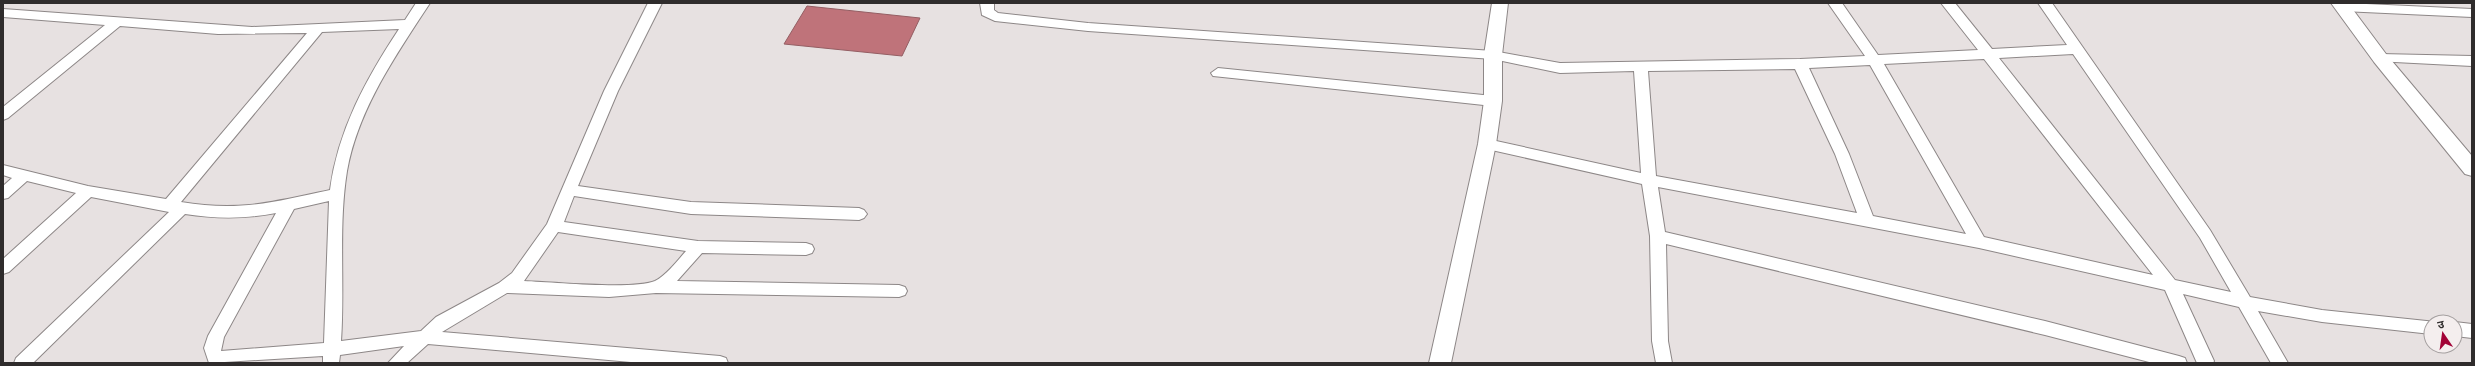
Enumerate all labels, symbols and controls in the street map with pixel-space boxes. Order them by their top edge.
north arrow [2423,314,2463,354]
text: उ [2436,318,2446,331]

